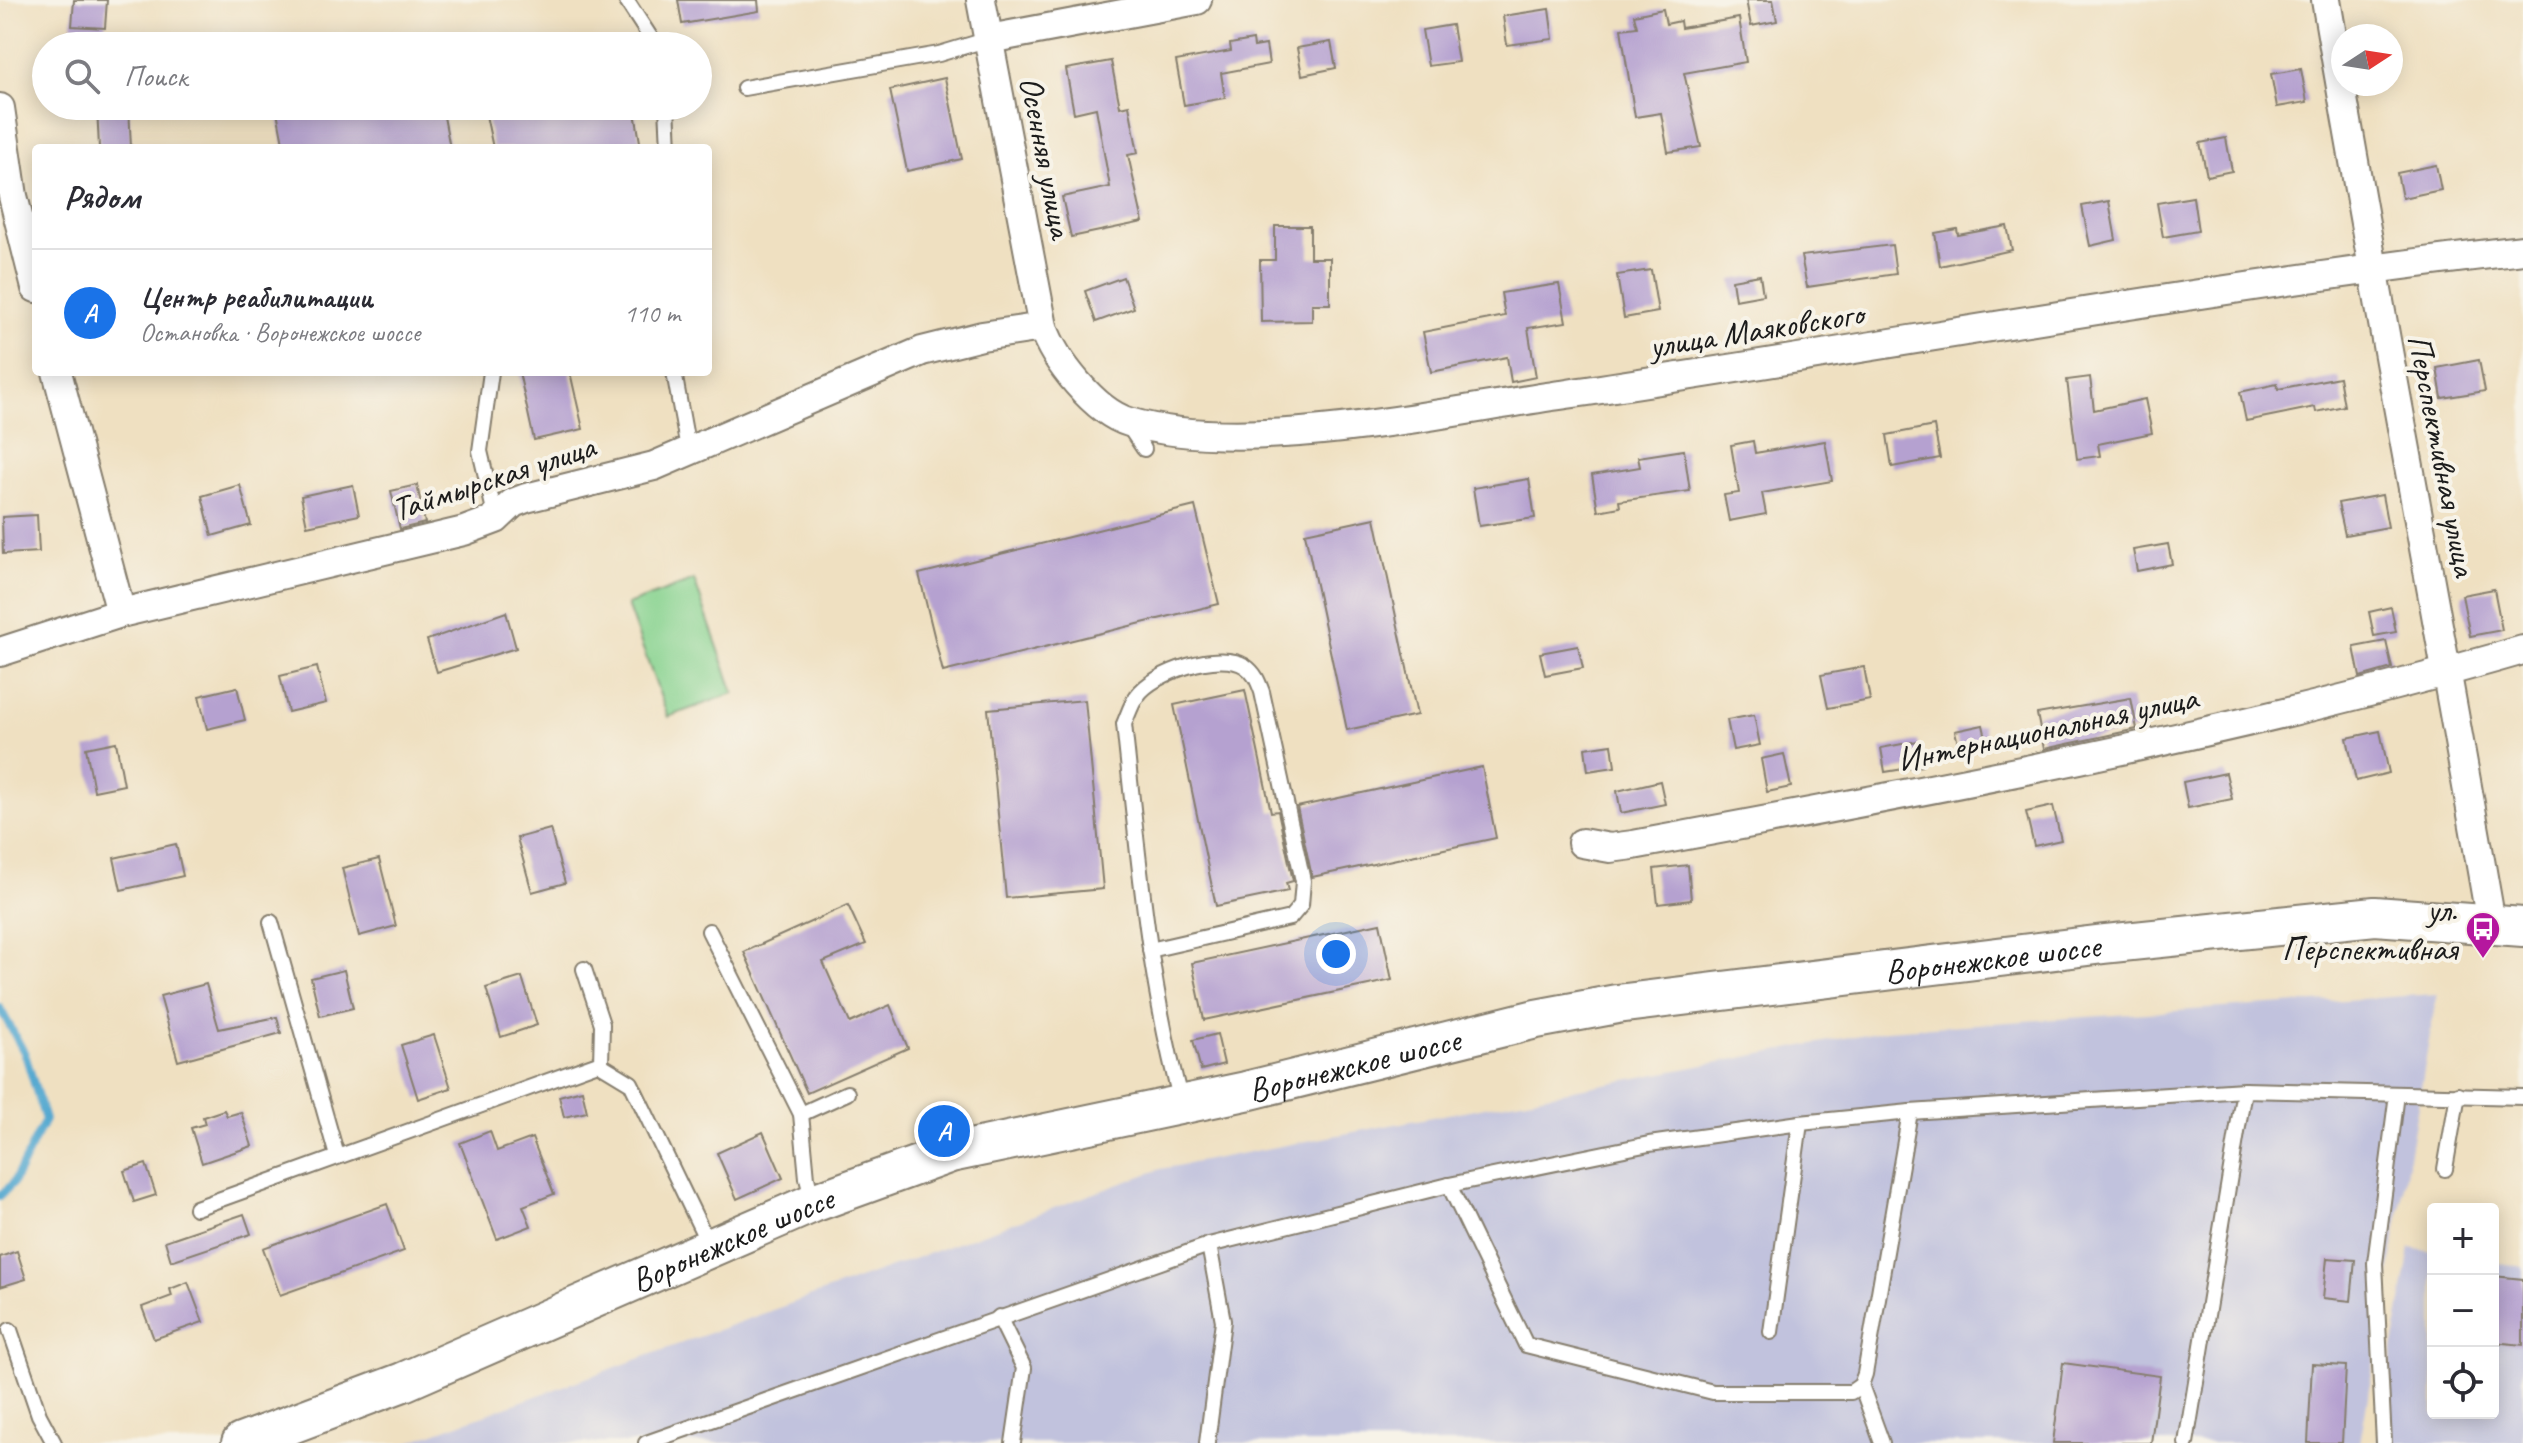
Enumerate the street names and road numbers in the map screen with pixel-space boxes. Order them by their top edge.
street label: Осенняя улица [1010,73,1084,244]
street label: улица Маяковского [1644,291,1870,368]
street label: Перспективная улица [2398,331,2487,582]
street label: Таймырская улица [386,424,602,531]
street label: Интернациональная улица [1893,675,2203,781]
street label: Воронежское шоссе [1882,923,2105,993]
street label: Воронежское шоссе [1244,1017,1467,1112]
street label: Воронежское шоссе [624,1176,842,1302]

